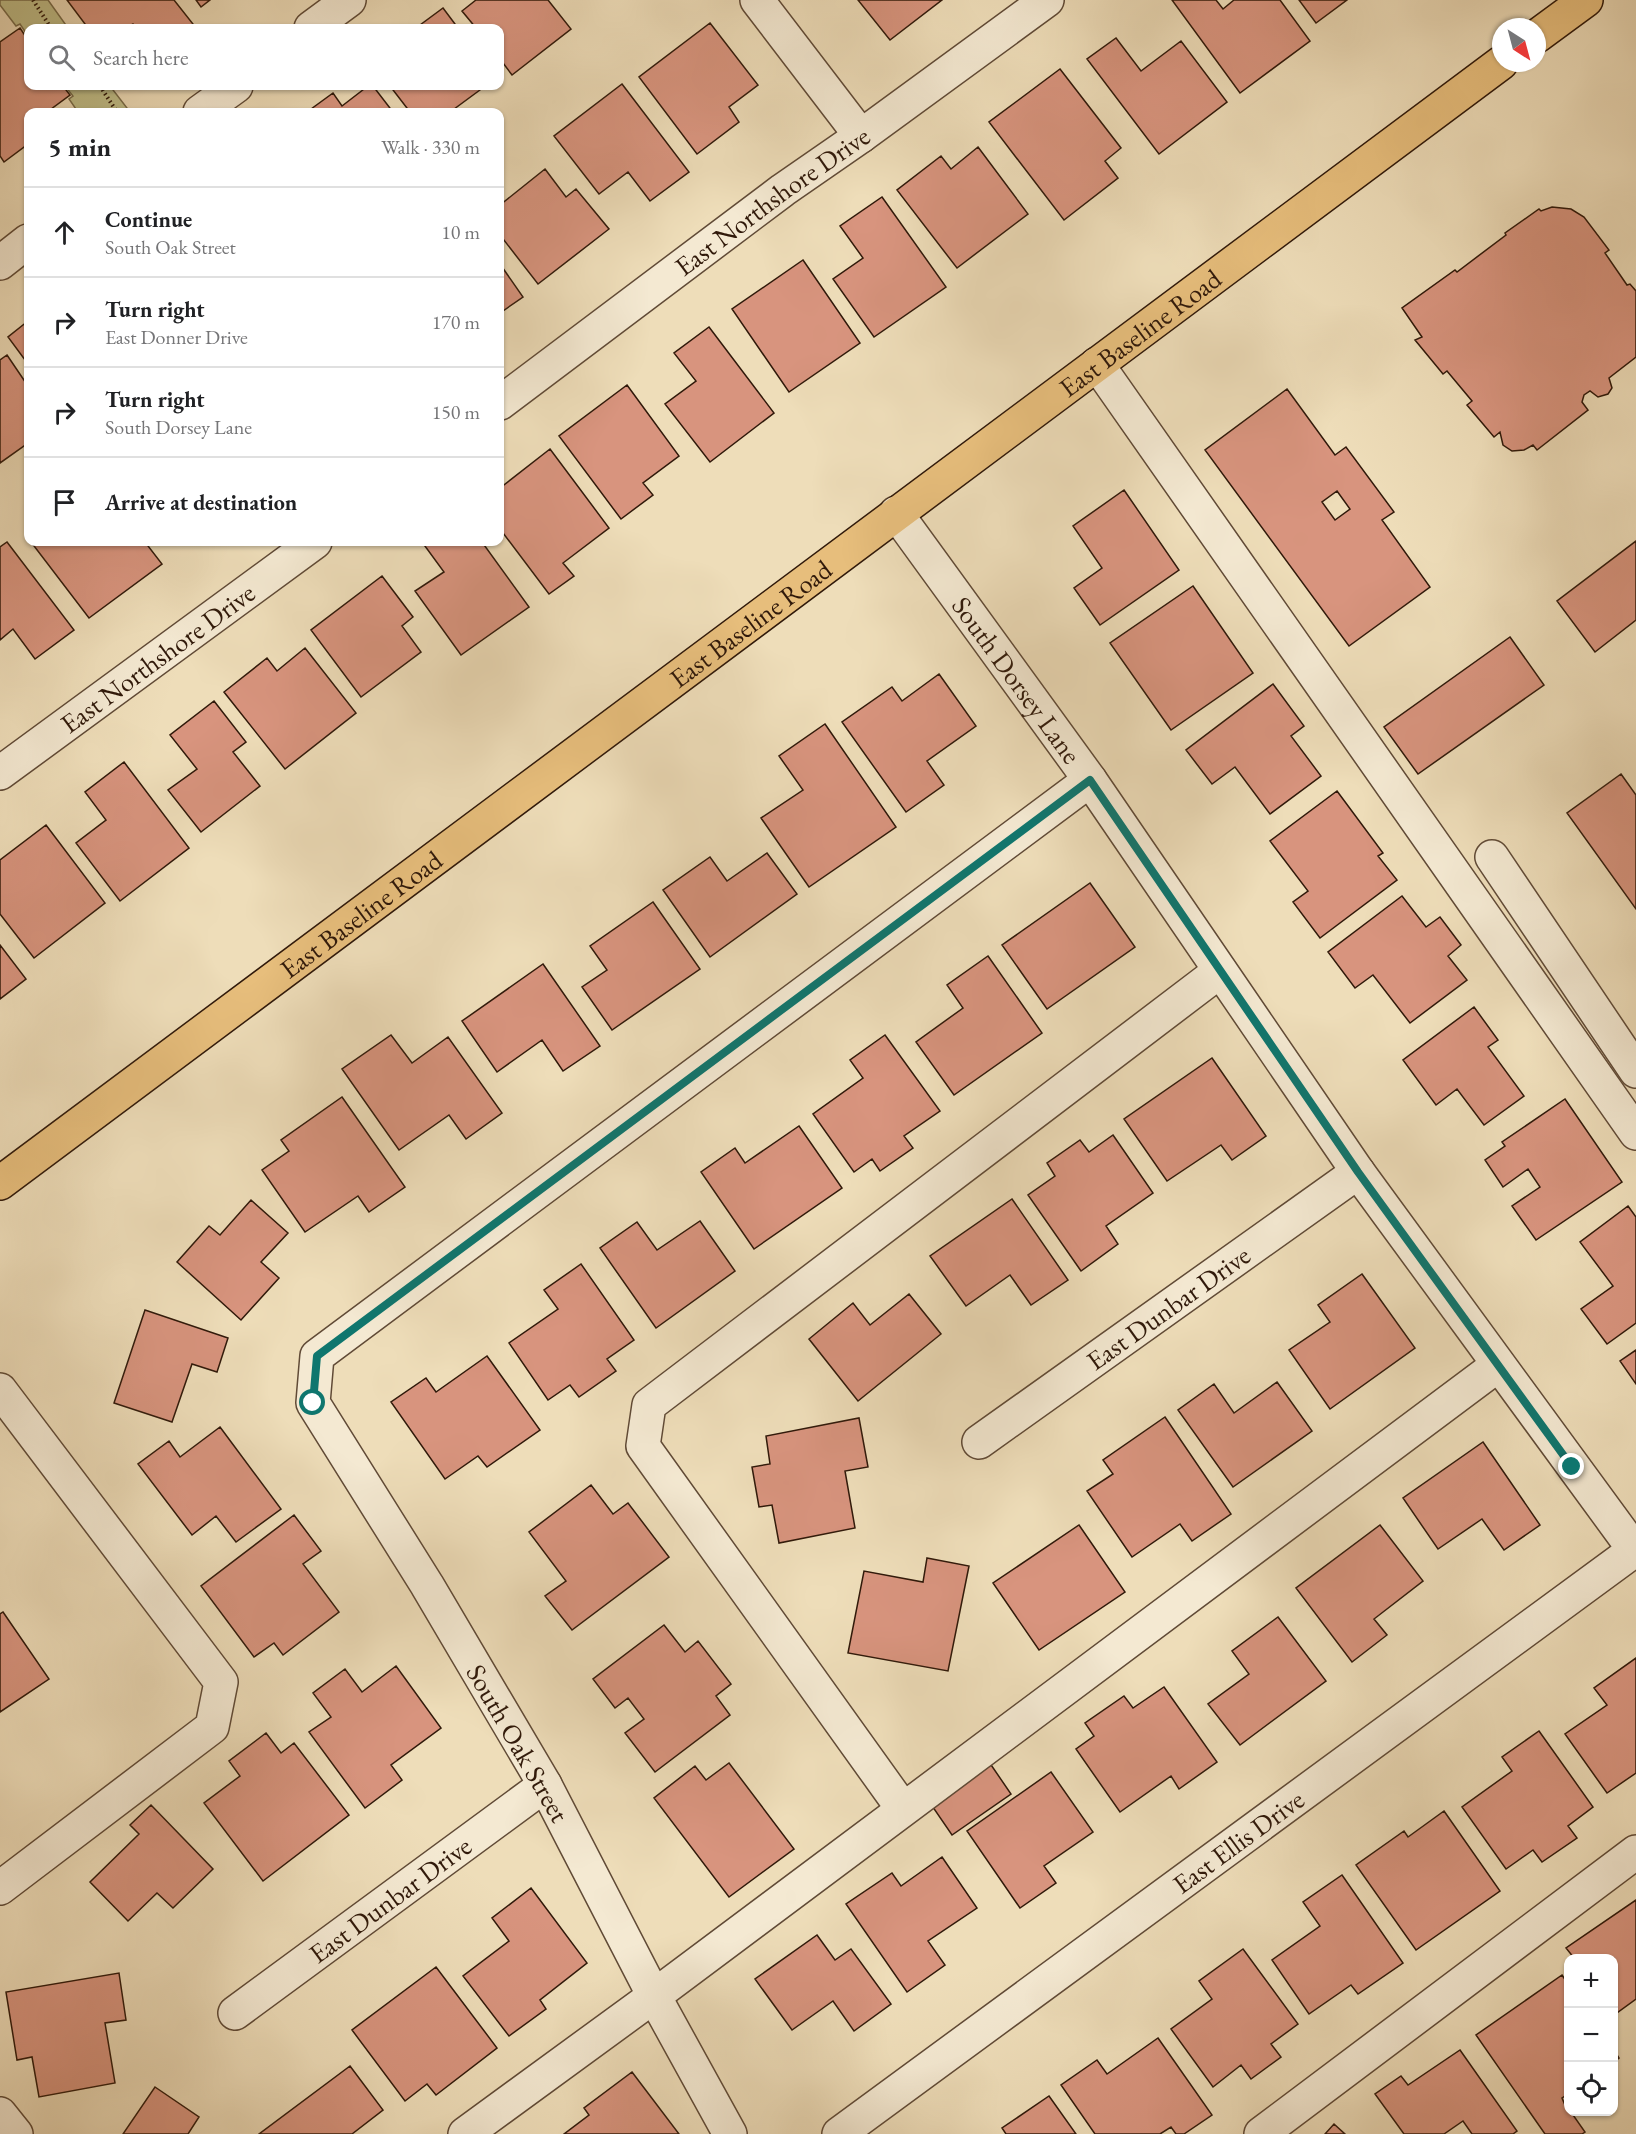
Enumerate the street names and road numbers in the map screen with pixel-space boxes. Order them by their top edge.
street label: East Northshore Drive [667,118,876,283]
street label: East Baseline Road [1052,260,1228,405]
street label: East Baseline Road [662,551,839,695]
street label: East Northshore Drive [53,575,261,741]
street label: South Dorsey Lane [945,589,1090,770]
street label: East Baseline Road [273,842,449,986]
street label: East Dunbar Drive [1079,1237,1257,1378]
street label: South Oak Street [459,1658,578,1829]
street label: East Ellis Drive [1165,1781,1311,1901]
street label: East Dunbar Drive [302,1828,478,1971]

